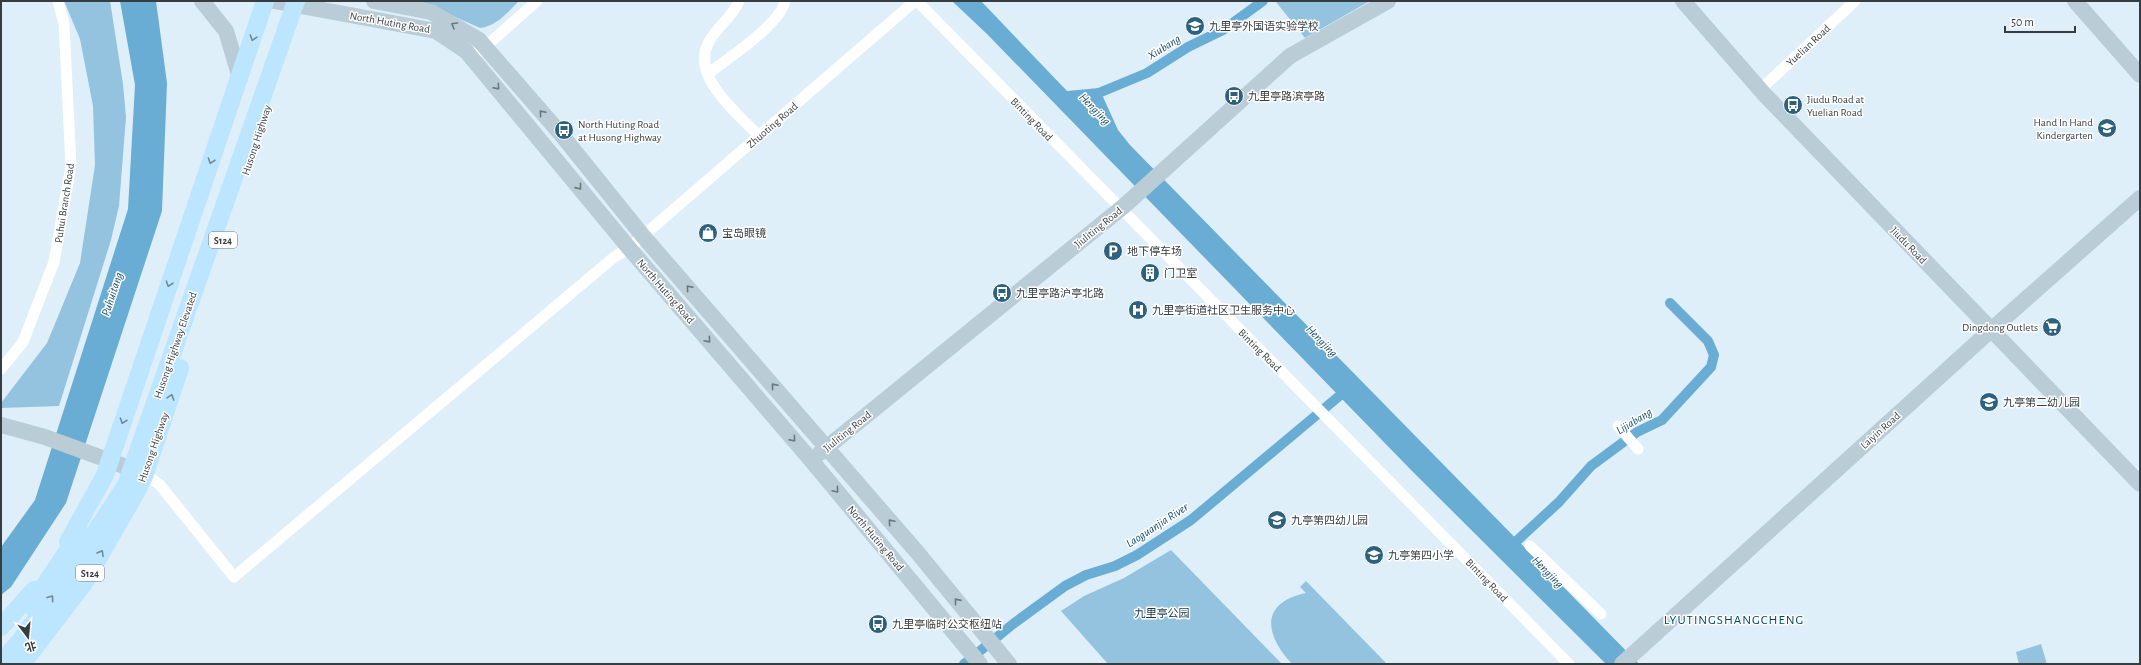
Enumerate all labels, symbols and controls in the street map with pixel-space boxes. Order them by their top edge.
scale bar [2005,8,2075,34]
street label: North Huting Road [349,10,431,35]
school or university icon: 九里亭外国语实验学校 [1184,15,1206,37]
text: 50 m [2011,16,2034,28]
place label: 九里亭外国语实验学校 [1209,20,1319,32]
street label: Yuelian Road [1784,22,1833,68]
one-way arrow [451,23,458,30]
water label: Xiubang [1145,32,1183,62]
one-way arrow [249,34,257,41]
one-way arrow [492,82,499,90]
bus stop icon: 九里亭路滨亭路 [1223,85,1245,107]
place label: 九里亭路滨亭路 [1248,90,1325,102]
water label: Hengjing [1076,91,1113,128]
bus stop icon: Jiudu Road at Yuelian Road [1782,94,1804,116]
place label: Jiudu Road at Yuelian Road [1807,94,1865,118]
street label: Binting Road [1009,96,1055,143]
street label: Zhuoting Road [745,100,800,150]
street label: Husong Highway [240,103,273,177]
one-way arrow [540,110,547,118]
place label: Hand In Hand Kindergarten [2034,117,2093,141]
school or university icon: Hand In Hand Kindergarten [2096,117,2118,139]
bus stop icon: North Huting Road at Husong Highway [553,119,575,141]
place label: North Huting Road at Husong Highway [578,119,662,143]
one-way arrow [207,158,216,165]
street label: Puhui Branch Road [53,162,76,244]
one-way arrow [575,183,582,190]
street label: Jiuliting Road [1072,205,1125,250]
shop icon: 宝岛眼镜 [697,222,719,244]
street label: Jiudu Road [1888,225,1929,266]
place label: 宝岛眼镜 [722,227,766,239]
road number: S124 [209,232,237,248]
parking icon: 地下停车场 [1102,240,1124,262]
place label: 地下停车场 [1127,245,1182,257]
street label: North Huting Road [635,257,697,326]
building icon: 门卫室 [1139,262,1161,284]
place label: 门卫室 [1164,267,1197,279]
water label: Puhuitang [99,271,125,317]
one-way arrow [165,281,174,288]
bus stop icon: 九里亭路沪亭北路 [991,282,1013,304]
one-way arrow [686,285,693,293]
place label: 九里亭路沪亭北路 [1016,287,1104,299]
street label: Husong Highway Elevated [152,290,199,400]
hospital icon: 九里亭街道社区卫生服务中心 [1127,299,1149,321]
place label: 九里亭街道社区卫生服务中心 [1152,304,1295,316]
supermarket icon: Dingdong Outlets [2041,316,2063,338]
place label: Dingdong Outlets [1962,322,2038,333]
water label: Hengjing [1303,323,1340,360]
street label: Binting Road [1236,327,1283,374]
one-way arrow [704,335,711,343]
one-way arrow [771,383,779,391]
school or university icon: 九亭第二幼儿园 [1978,391,2000,413]
one-way arrow [166,393,174,400]
place label: 九亭第二幼儿园 [2003,396,2080,408]
water label: Lijiabang [1614,405,1654,437]
street label: Jiuliting Road [821,409,874,454]
street label: Laiyin Road [1858,410,1902,451]
street label: Husong Highway [136,411,171,484]
one-way arrow [119,417,127,424]
one-way arrow [788,434,795,441]
one-way arrow [832,485,839,493]
water label: Laoguanjia River [1124,500,1192,550]
street label: North Huting Road [845,504,906,573]
school or university icon: 九亭第四幼儿园 [1266,509,1288,531]
place label: 九亭第四幼儿园 [1291,514,1368,526]
one-way arrow [889,520,896,527]
school or university icon: 九亭第四小学 [1363,544,1385,566]
place label: 九亭第四小学 [1388,549,1454,561]
one-way arrow [97,550,104,557]
water label: Hengjing [1529,554,1566,591]
street label: Binting Road [1464,557,1510,604]
road number: S124 [76,565,104,581]
one-way arrow [46,596,53,603]
one-way arrow [954,598,961,605]
park label: 九里亭公园 [1135,607,1190,619]
bus stop icon: 九里亭临时公交枢纽站 [867,613,889,635]
district label: LYUTINGSHANGCHENG [1664,614,1804,627]
north arrow [8,617,48,657]
place label: 九里亭临时公交枢纽站 [892,618,1002,630]
text: 北 [24,639,37,653]

